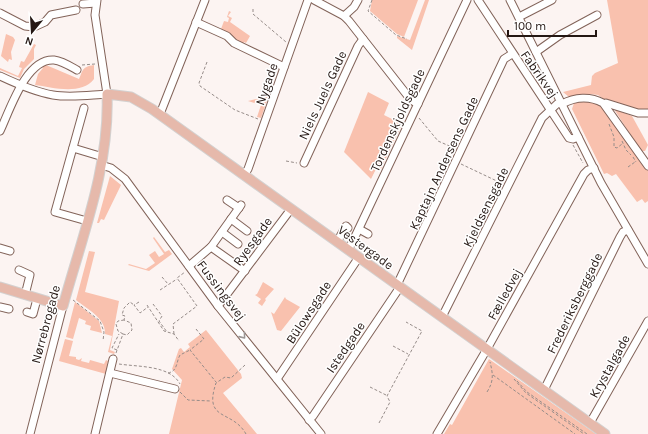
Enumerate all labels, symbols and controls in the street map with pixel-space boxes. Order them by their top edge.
north arrow [12,12,52,52]
scale bar [508,12,596,38]
text: 100 m [514,19,546,33]
text: N [23,34,35,48]
street label: Niels Juels Gade [295,48,350,142]
street label: Fabrikvej [518,48,561,101]
street label: Nygade [252,61,281,107]
street label: Tordenskjoldsgade [367,66,428,174]
street label: Kaptajn Andersens Gade [406,94,481,232]
street label: Kjeldsensgade [460,165,511,250]
street label: Ryesgade [230,214,275,269]
street label: Vestergade [335,222,397,273]
street label: Frederiksberggade [544,250,606,356]
street label: Fussingsvej [194,257,249,323]
street label: Fælledvej [484,266,525,323]
street label: Bülowsgade [283,278,334,346]
street label: Nørrebrogade [28,283,63,365]
street label: Istedgade [323,319,368,376]
one-way arrow [238,332,245,339]
street label: Krystalgade [586,332,633,401]

